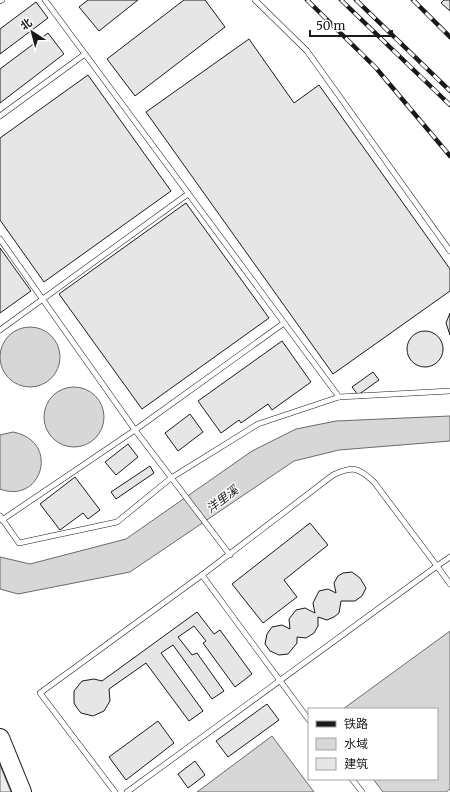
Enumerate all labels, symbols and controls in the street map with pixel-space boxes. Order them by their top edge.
north arrow [12,12,52,52]
scale bar [310,12,392,38]
text: 北 [18,15,35,33]
text: 50 m [316,18,345,33]
water label: 洋里溪 [203,481,242,516]
legend [308,708,438,780]
text: 铁路 [344,716,368,731]
text: 水域 [344,736,368,751]
text: 建筑 [344,756,368,771]

